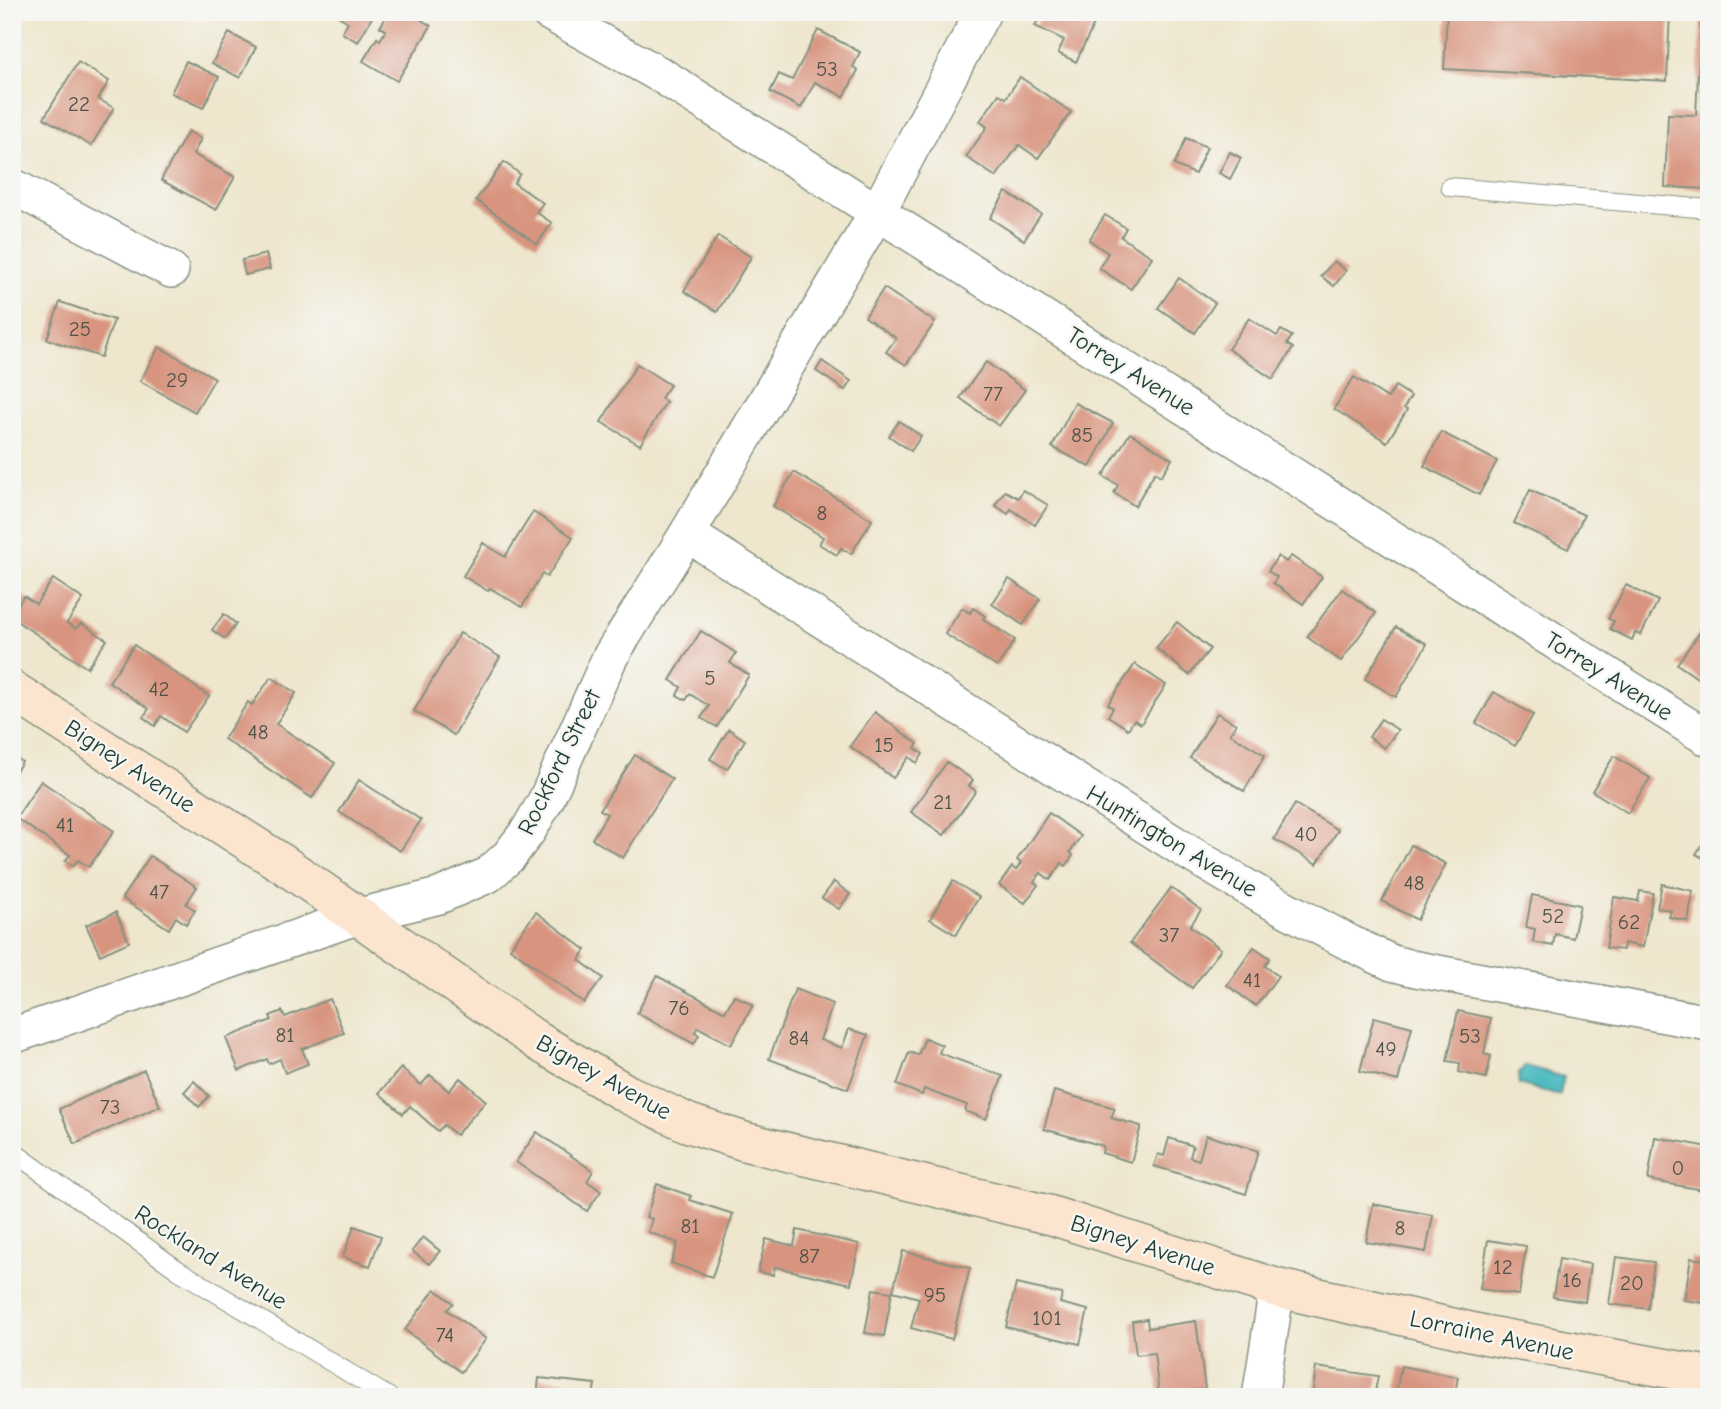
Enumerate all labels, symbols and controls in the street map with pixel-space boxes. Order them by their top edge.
house number: 53 [816,57,838,81]
house number: 22 [68,92,90,116]
house number: 25 [69,317,91,341]
street label: Torrey Avenue [1062,321,1200,421]
house number: 29 [166,368,188,392]
house number: 77 [983,382,1003,406]
house number: 85 [1071,423,1093,447]
house number: 8 [817,501,827,525]
street label: Torrey Avenue [1540,626,1678,726]
house number: 5 [704,666,716,690]
house number: 42 [148,677,170,701]
street label: Rockford Street [512,684,607,839]
street label: Bigney Avenue [59,713,201,819]
house number: 48 [248,720,268,744]
house number: 15 [874,733,894,757]
street label: Huntington Avenue [1081,779,1263,903]
house number: 21 [933,790,953,814]
house number: 41 [56,813,74,837]
house number: 40 [1295,822,1317,846]
house number: 48 [1404,871,1424,895]
house number: 47 [149,880,169,904]
house number: 52 [1542,904,1564,928]
house number: 62 [1618,910,1640,934]
house number: 37 [1159,923,1179,947]
house number: 41 [1243,968,1261,992]
house number: 76 [668,996,690,1020]
house number: 81 [275,1023,295,1047]
house number: 53 [1459,1024,1481,1048]
house number: 84 [789,1026,809,1050]
street label: Bigney Avenue [532,1028,676,1126]
house number: 49 [1375,1037,1397,1061]
house number: 73 [100,1095,120,1119]
house number: 0 [1672,1156,1684,1180]
street label: Rockland Avenue [130,1199,292,1315]
street label: Bigney Avenue [1067,1208,1219,1282]
house number: 81 [680,1214,700,1238]
house number: 8 [1395,1216,1405,1240]
house number: 87 [799,1244,819,1268]
house number: 12 [1493,1255,1513,1279]
house number: 16 [1562,1268,1582,1292]
house number: 20 [1620,1271,1644,1295]
house number: 95 [924,1283,946,1307]
street label: Lorraine Avenue [1407,1304,1577,1366]
house number: 101 [1032,1306,1062,1330]
house number: 74 [436,1323,454,1347]

